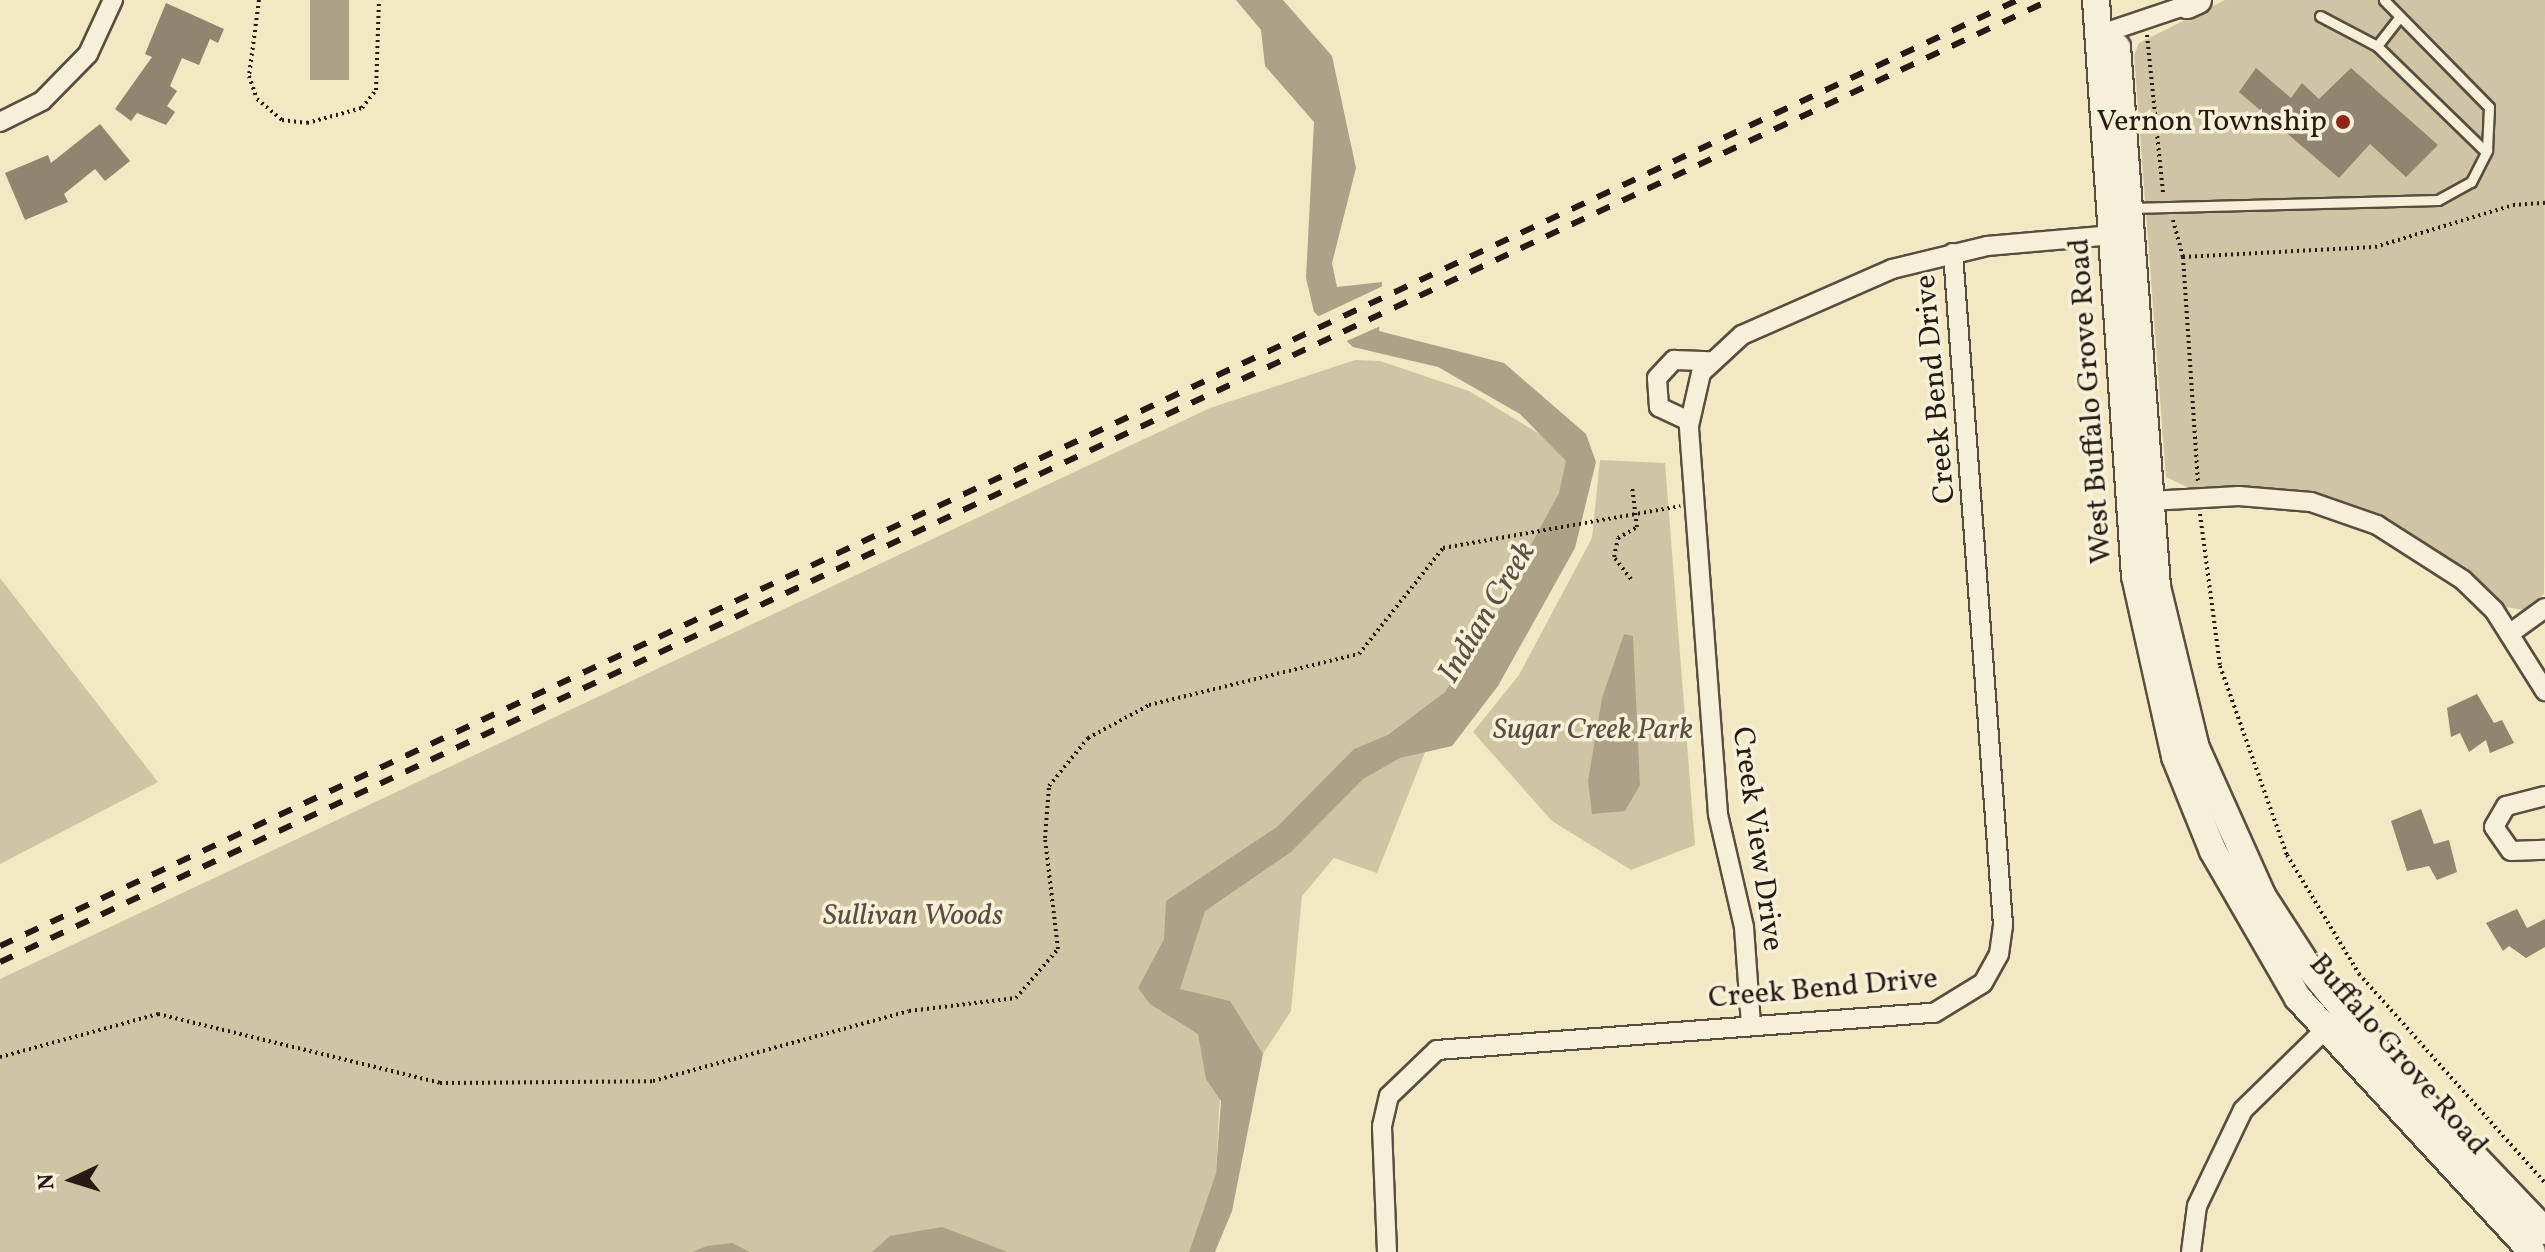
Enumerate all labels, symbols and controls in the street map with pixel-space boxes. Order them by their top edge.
place label: Vernon Township [2096,104,2327,140]
marker: Vernon Township [2334,113,2352,131]
street label: West Buffalo Grove Road [2062,237,2120,565]
street label: Creek Bend Drive [1908,273,1964,505]
water label: Indian Creek [1431,535,1545,691]
park label: Sugar Creek Park [1493,712,1693,748]
street label: Creek View Drive [1723,724,1791,954]
park label: Sullivan Woods [823,898,1003,934]
street label: Buffalo Grove Road [2301,947,2495,1163]
street label: Creek Bend Drive [1707,961,1939,1017]
north arrow [32,1140,112,1220]
text: N [32,1173,64,1191]

